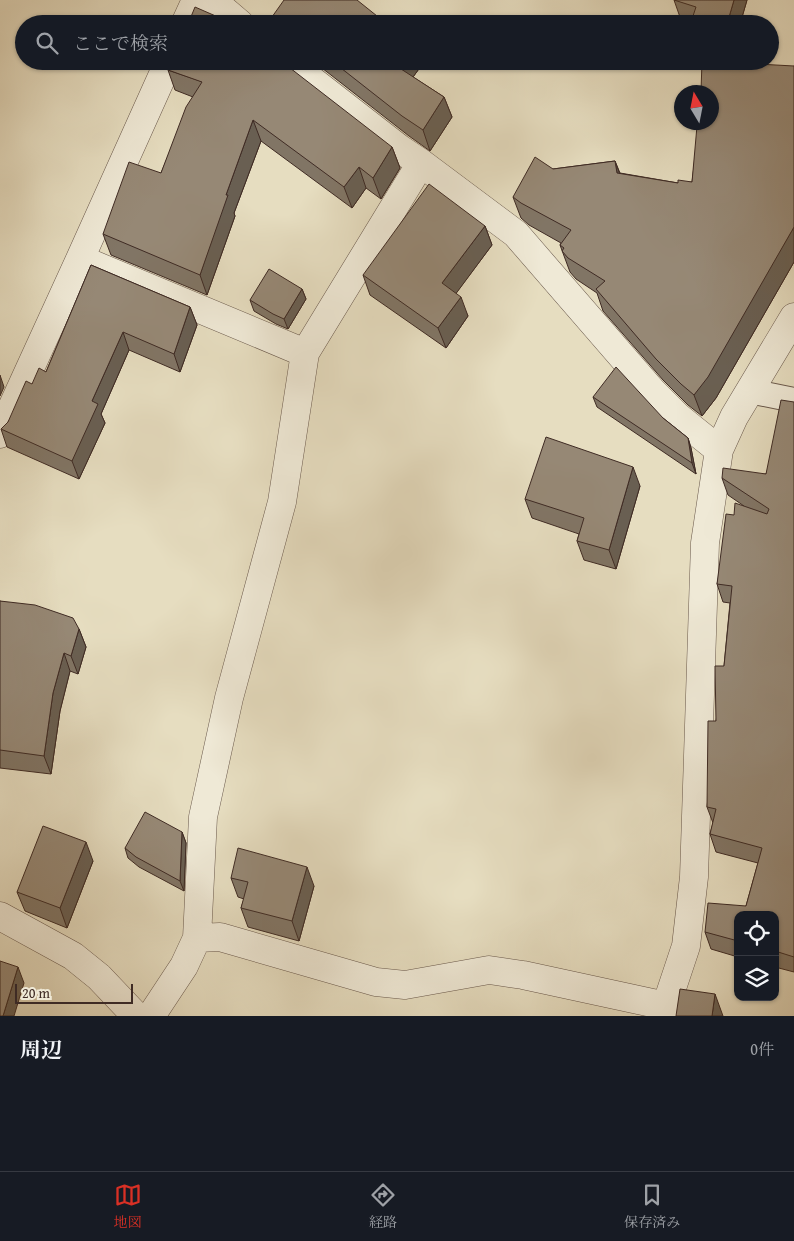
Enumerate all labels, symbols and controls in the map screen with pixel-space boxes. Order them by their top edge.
search box [15,15,779,70]
icon: search [33,29,61,57]
text: ここで検索 [73,29,168,57]
north arrow [674,85,719,130]
map controls [734,911,779,1001]
button: locate [734,911,779,956]
button: layers [734,956,779,1001]
scale bar [15,981,132,1004]
text: 20 m [22,983,50,1003]
text: 周辺 [20,1034,62,1065]
text: 0件 [750,1037,774,1061]
tab: 地図 [114,1181,142,1232]
tab: 経路 [369,1181,397,1232]
tab: 保存済み [624,1181,680,1232]

